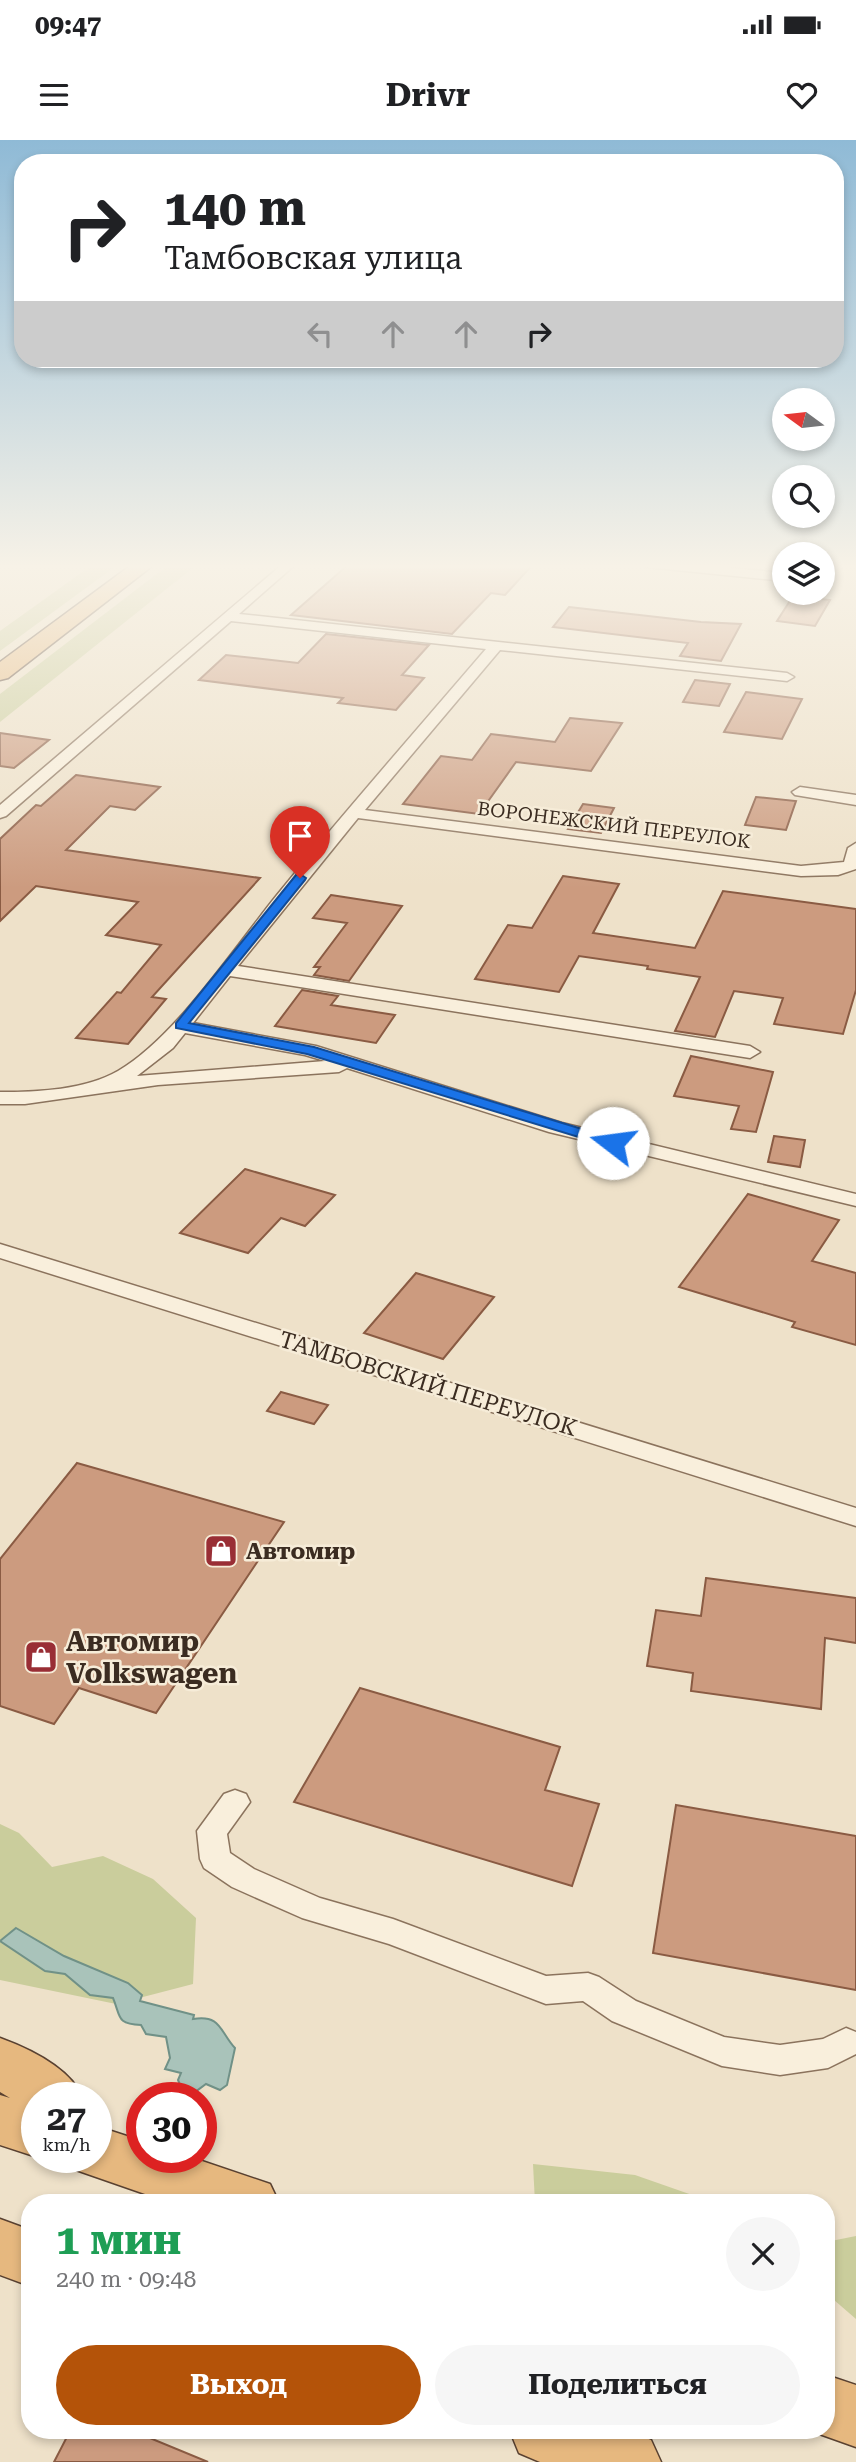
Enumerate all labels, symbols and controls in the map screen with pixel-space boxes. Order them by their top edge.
text: 09:47 [35,10,101,40]
icon: menu [35,76,73,114]
text: Drivr [386,76,470,114]
icon: heart [783,76,821,114]
text: 140 m [164,180,306,237]
icon: right [49,182,140,273]
text: Тамбовская улица [164,239,462,277]
icon: left [301,315,339,353]
icon: ahead [374,315,412,353]
icon: ahead [447,315,485,353]
icon: right [520,315,558,353]
north arrow [772,388,835,452]
map controls [772,388,835,605]
button: search [772,465,835,528]
button: layers [772,542,835,605]
street label: ВОРОНЕЖСКИЙ ПЕРЕУЛОК [476,797,752,853]
pin [270,806,330,878]
icon: arrive [281,817,319,855]
position arrow [576,1106,650,1180]
street label: ТАМБОВСКИЙ ПЕРЕУЛОК [276,1326,580,1442]
shop icon: Автомир [202,1532,240,1570]
place label: Автомир [246,1538,355,1565]
place label: Автомир Volkswagen [66,1625,237,1690]
shop icon: Автомир Volkswagen [22,1638,60,1676]
speed limit sign: 30 [126,2082,217,2173]
text: 27 [47,2098,86,2139]
text: km/h [42,2134,91,2155]
text: 1 мин [56,2215,181,2264]
button: close [726,2217,800,2291]
text: 240 m · 09:48 [56,2266,196,2293]
button: Выход [56,2345,421,2425]
button: Поделиться [435,2345,800,2425]

